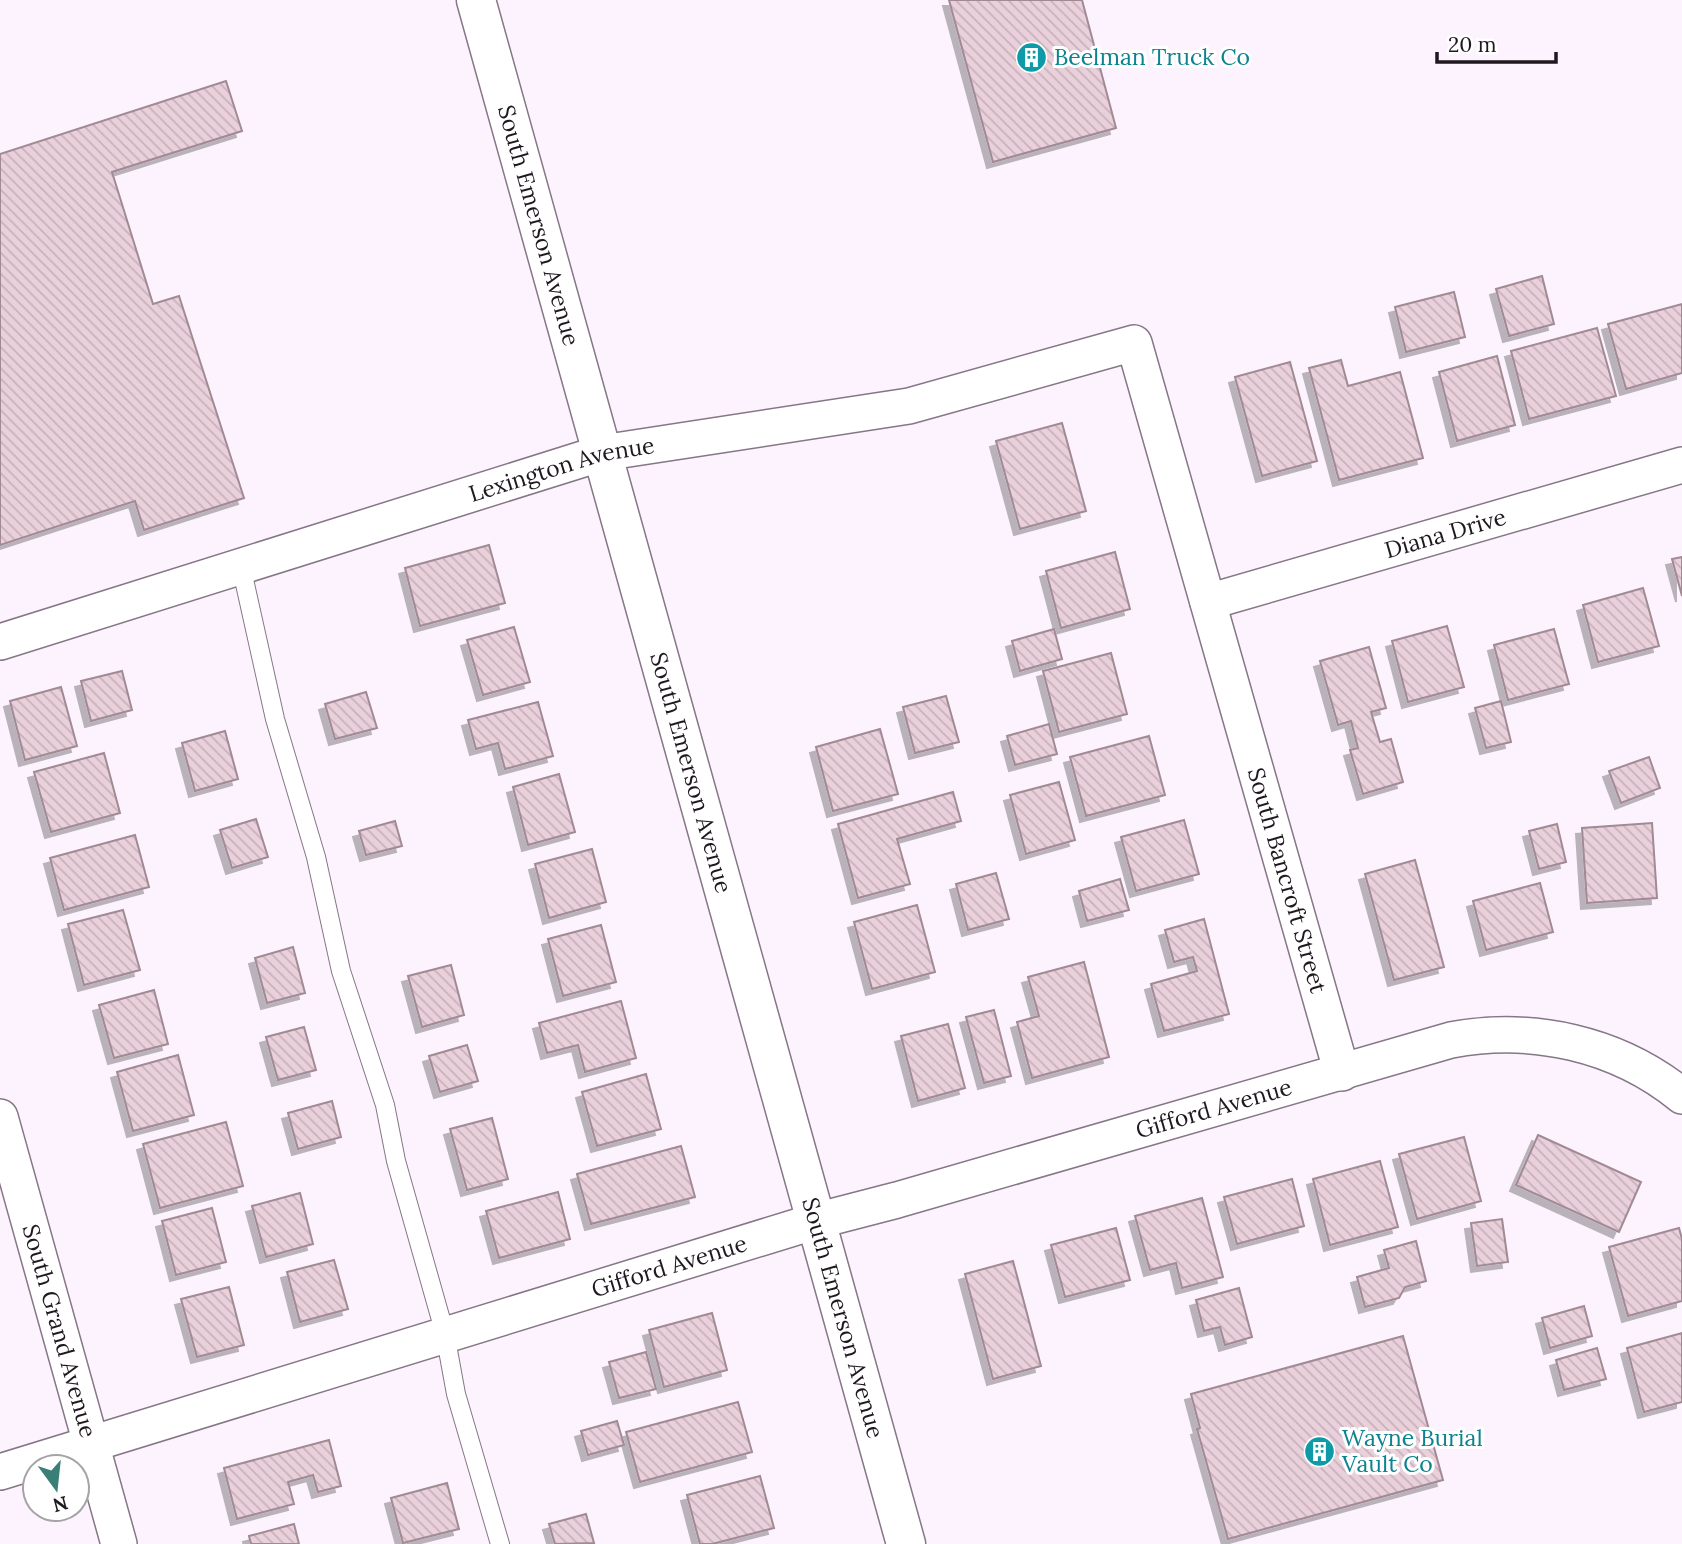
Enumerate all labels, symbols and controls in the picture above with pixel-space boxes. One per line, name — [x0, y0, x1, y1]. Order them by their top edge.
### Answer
scale bar — [1437, 21, 1556, 65]
text: 20 m — [1448, 31, 1497, 58]
building icon: Beelman Truck Co — [1014, 40, 1048, 74]
place label: Beelman Truck Co — [1054, 42, 1250, 71]
street label: South Emerson Avenue — [492, 102, 587, 349]
street label: Lexington Avenue — [465, 430, 656, 508]
street label: Diana Drive — [1381, 502, 1509, 564]
street label: South Emerson Avenue — [644, 649, 739, 896]
street label: South Bancroft Street — [1242, 764, 1333, 996]
street label: Gifford Avenue — [1132, 1072, 1295, 1144]
street label: South Emerson Avenue — [796, 1194, 891, 1441]
street label: South Grand Avenue — [17, 1221, 104, 1441]
street label: Gifford Avenue — [588, 1228, 750, 1303]
place label: Wayne Burial Vault Co — [1341, 1423, 1483, 1478]
building icon: Wayne Burial Vault Co — [1302, 1434, 1336, 1468]
north arrow — [21, 1453, 91, 1523]
text: N — [50, 1491, 71, 1518]

